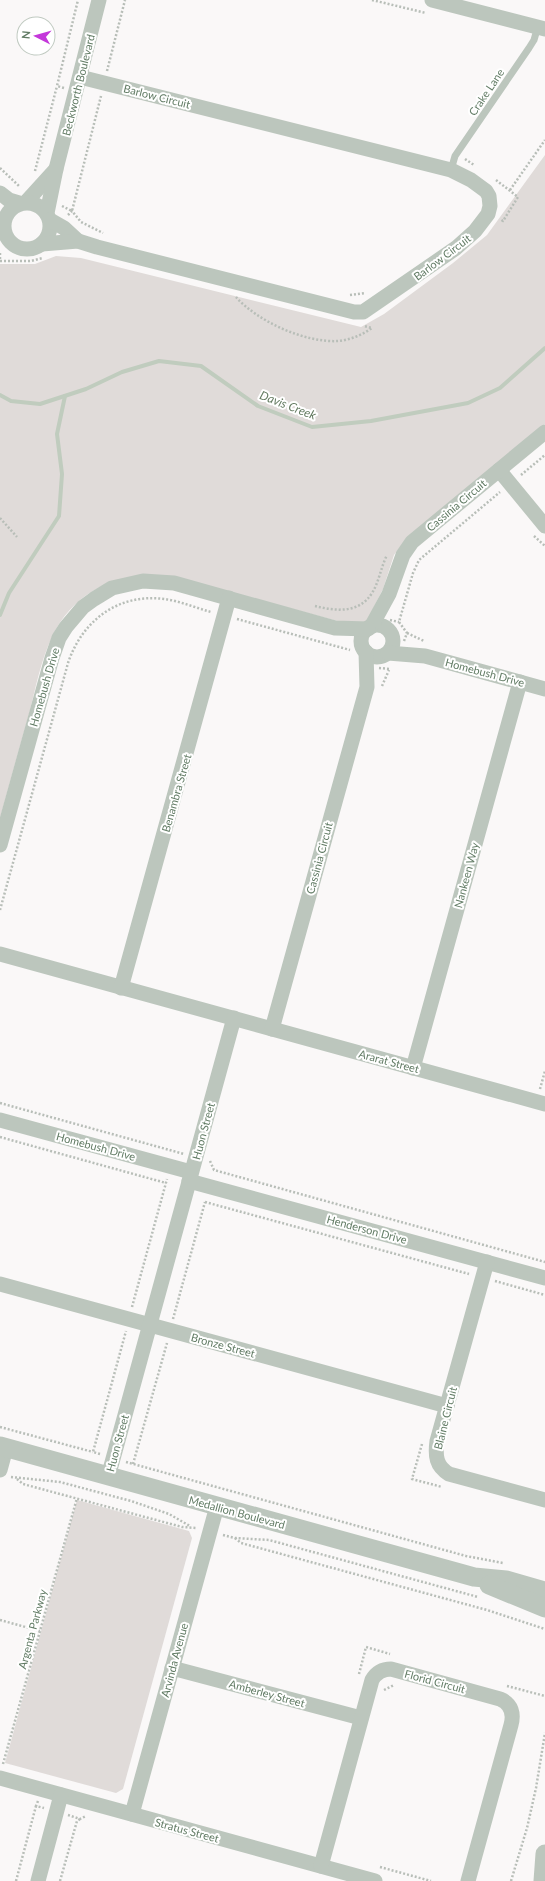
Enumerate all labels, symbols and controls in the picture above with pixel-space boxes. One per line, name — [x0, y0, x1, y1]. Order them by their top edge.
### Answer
north arrow — [16, 16, 56, 56]
text: N — [19, 30, 32, 40]
street label: Beckworth Boulevard — [59, 33, 97, 137]
street label: Crake Lane — [466, 66, 506, 118]
street label: Barlow Circuit — [122, 81, 192, 111]
street label: Barlow Circuit — [411, 231, 473, 283]
water label: Davis Creek — [258, 387, 319, 423]
street label: Cassinia Circuit — [424, 476, 488, 534]
street label: Homebush Drive — [27, 646, 62, 728]
street label: Homebush Drive — [444, 655, 526, 689]
street label: Benambra Street — [159, 752, 193, 834]
street label: Cassinia Circuit — [303, 821, 335, 895]
street label: Nankeen Way — [451, 840, 481, 909]
street label: Ararat Street — [357, 1047, 421, 1075]
street label: Huon Street — [189, 1101, 217, 1161]
street label: Homebush Drive — [55, 1129, 137, 1163]
street label: Henderson Drive — [326, 1212, 409, 1246]
street label: Bronze Street — [190, 1330, 256, 1360]
street label: Blaine Circuit — [431, 1385, 459, 1451]
street label: Huon Street — [103, 1413, 131, 1473]
street label: Medallion Boulevard — [187, 1493, 287, 1531]
street label: Argenta Parkway — [15, 1587, 49, 1670]
street label: Arvinda Avenue — [158, 1621, 190, 1699]
street label: Florid Circuit — [403, 1667, 467, 1695]
street label: Amberley Street — [228, 1677, 306, 1709]
street label: Stratus Street — [154, 1815, 220, 1845]

